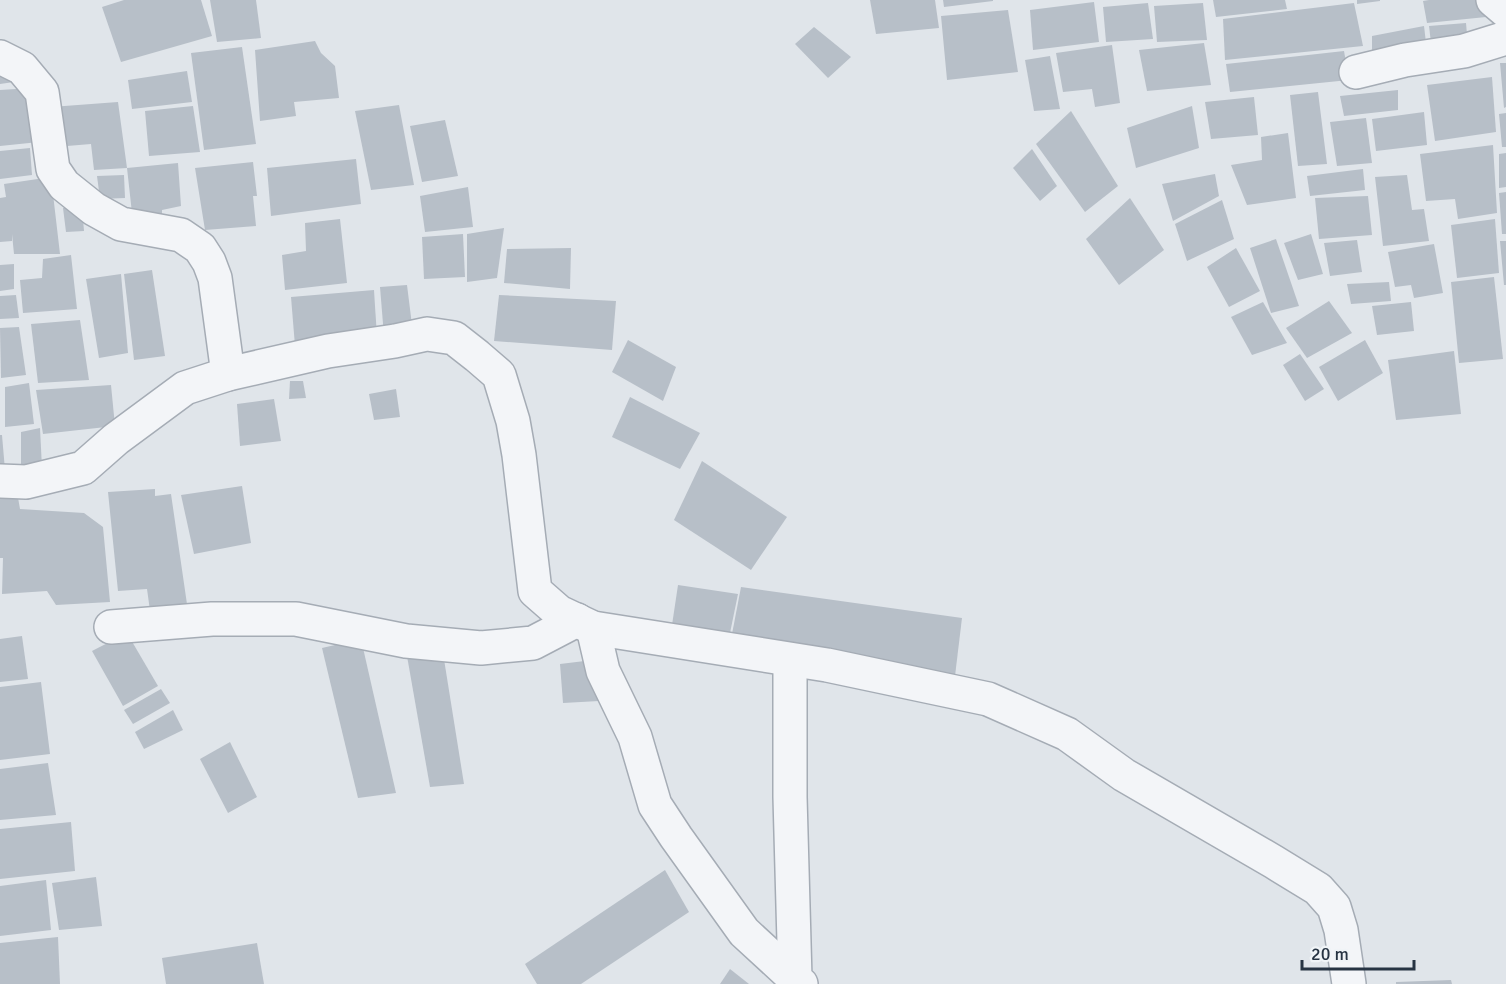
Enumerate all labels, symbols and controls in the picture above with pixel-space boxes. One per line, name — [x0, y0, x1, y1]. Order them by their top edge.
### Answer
scale bar — [1302, 933, 1414, 971]
text: 20 m — [1311, 943, 1349, 965]

